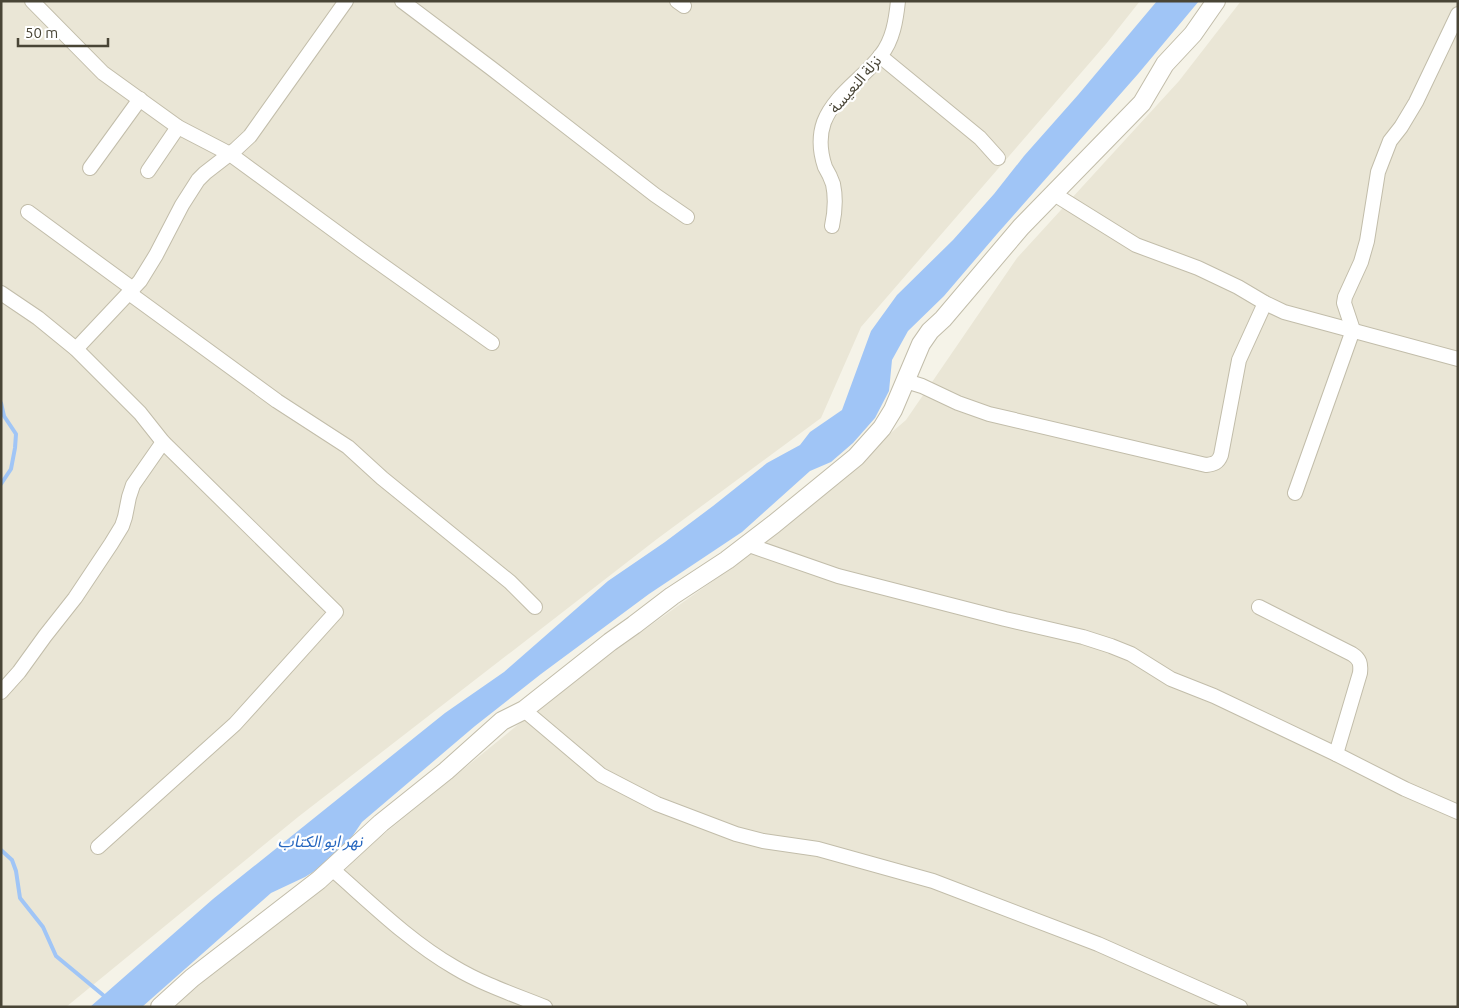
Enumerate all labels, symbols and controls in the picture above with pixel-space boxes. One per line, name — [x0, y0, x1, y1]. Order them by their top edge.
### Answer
scale bar — [18, 15, 108, 47]
text: 50 m — [25, 24, 58, 41]
street label: نزلة النعيسة — [826, 52, 885, 117]
water label: نهر ابو الكتاب — [278, 832, 364, 851]

